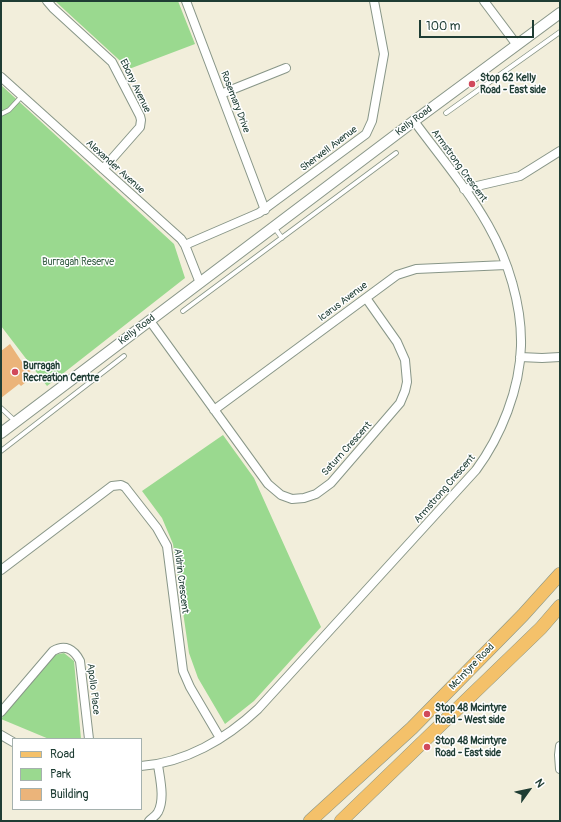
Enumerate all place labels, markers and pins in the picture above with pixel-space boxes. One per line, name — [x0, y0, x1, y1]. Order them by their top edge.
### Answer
place label: Stop 62 Kelly Road - East side — [480, 72, 546, 96]
marker: Stop 62 Kelly Road - East side — [467, 79, 477, 89]
place label: Burragah Recreation Centre — [23, 360, 99, 384]
marker: Burragah Recreation Centre — [10, 367, 20, 377]
place label: Stop 48 Mcintyre Road - West side — [435, 702, 506, 726]
marker: Stop 48 Mcintyre Road - West side — [422, 709, 432, 719]
place label: Stop 48 Mcintyre Road - East side — [435, 735, 506, 758]
marker: Stop 48 Mcintyre Road - East side — [422, 742, 432, 752]

